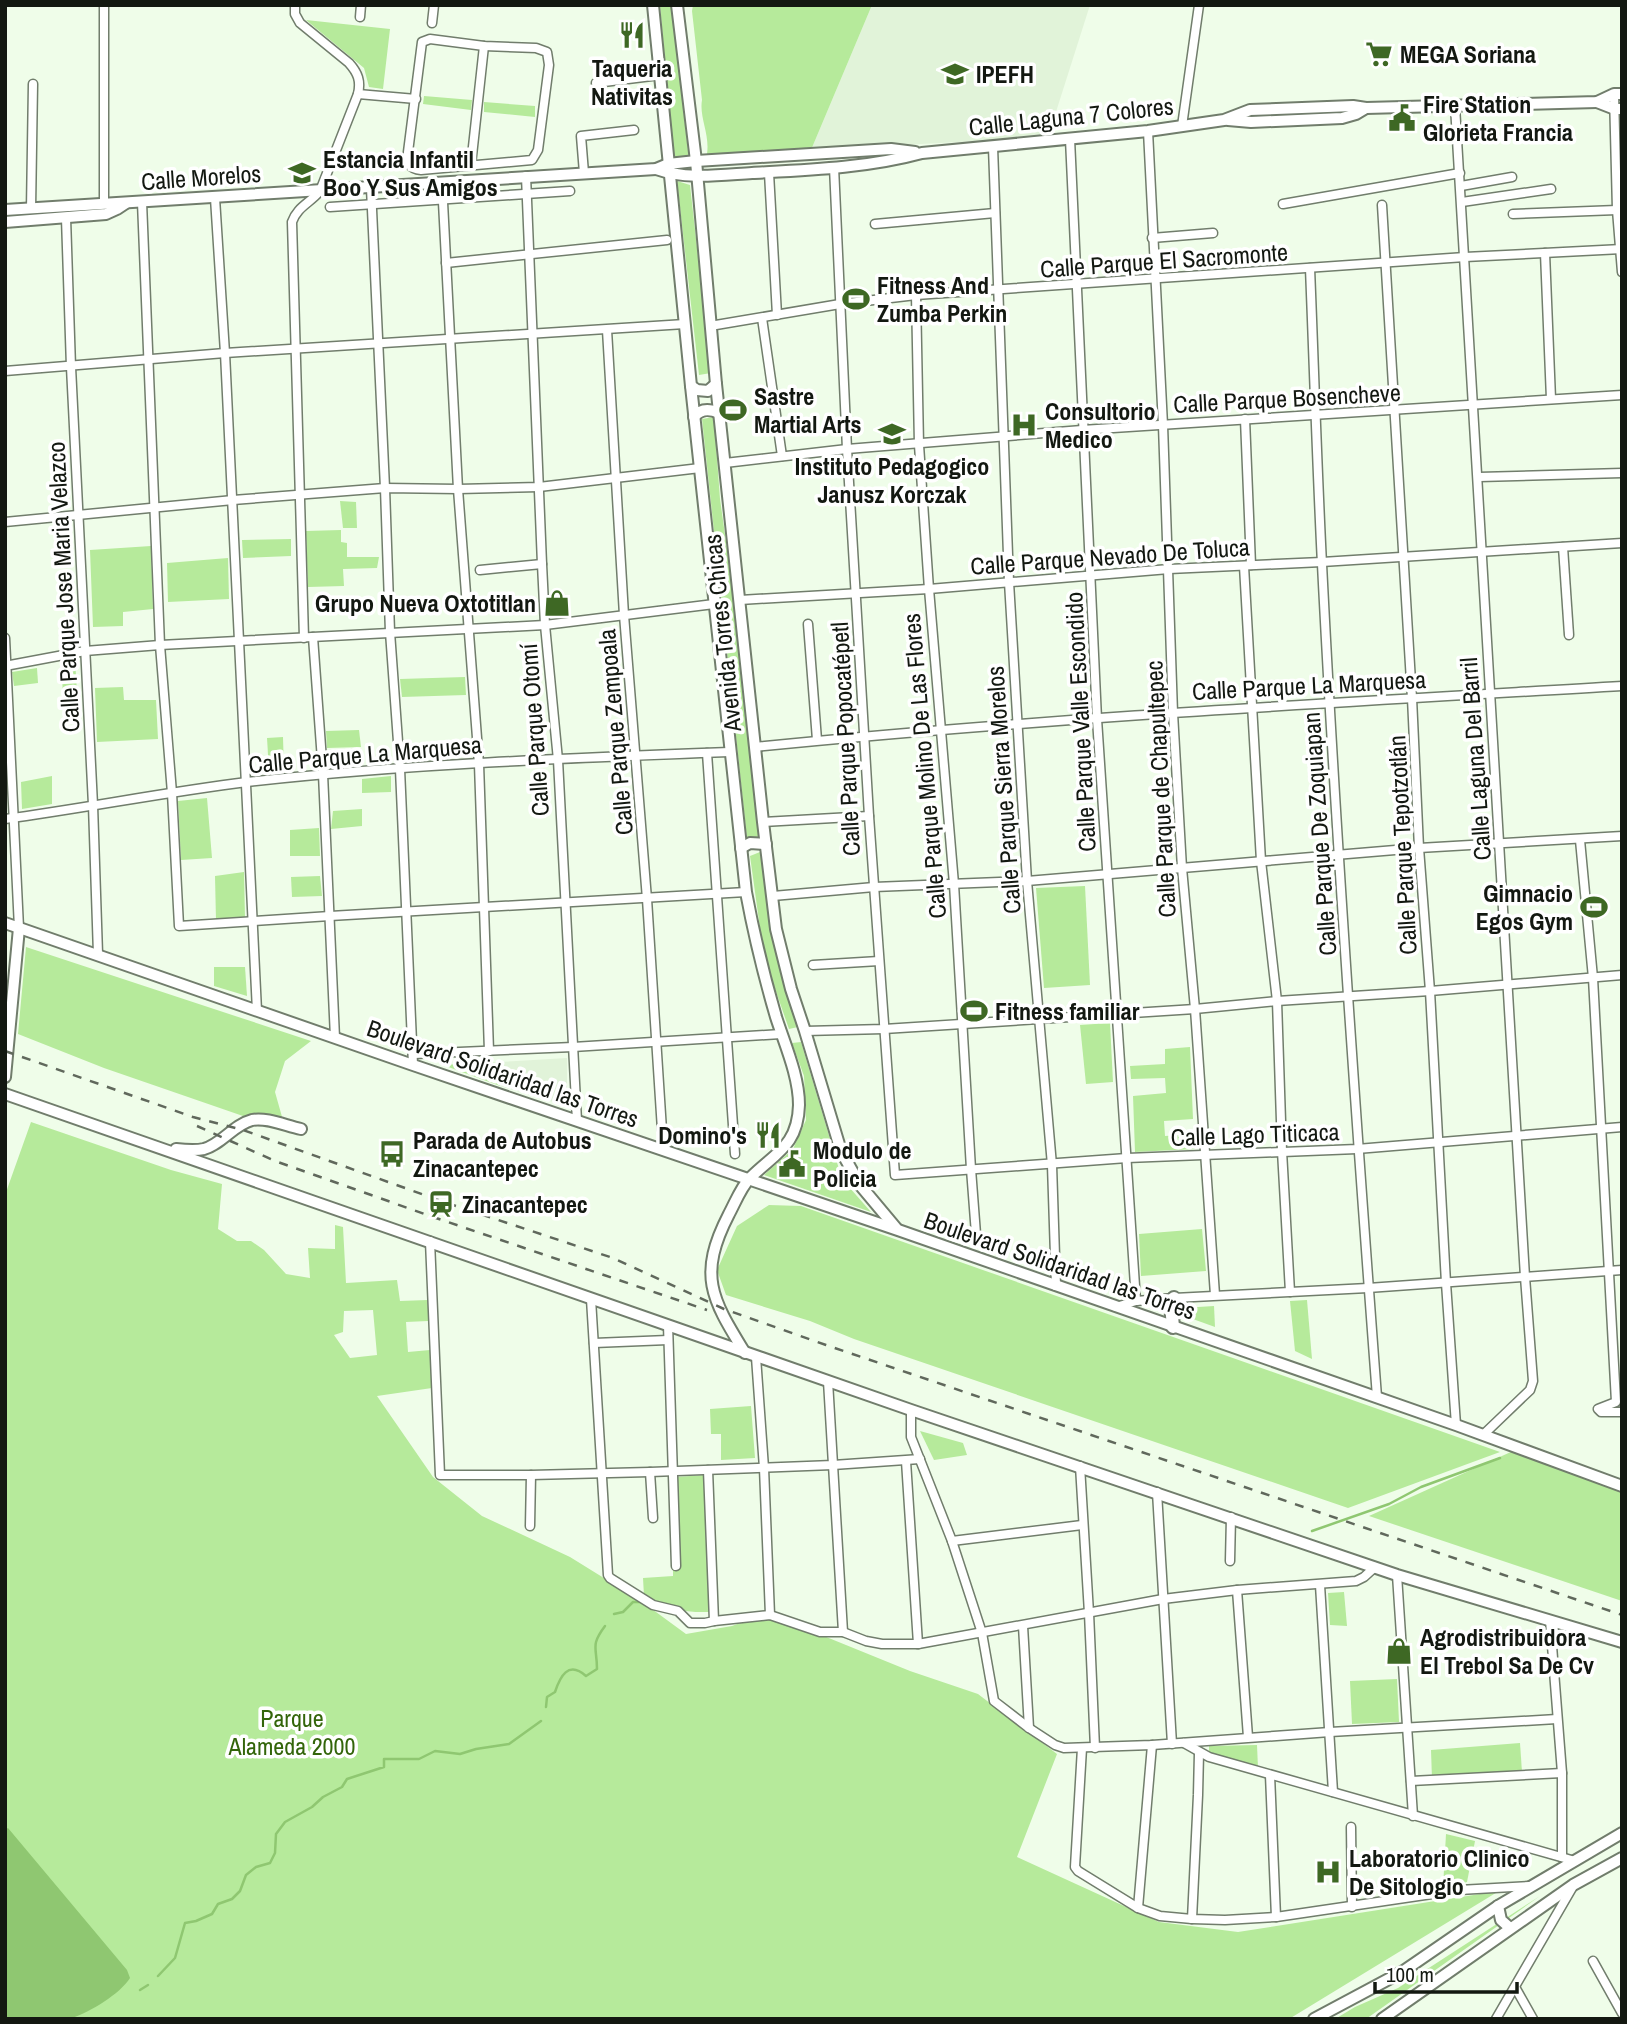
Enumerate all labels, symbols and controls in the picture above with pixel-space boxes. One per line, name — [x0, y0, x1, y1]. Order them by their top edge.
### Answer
restaurant icon: Taqueria Nativitas — [617, 20, 647, 50]
place label: MEGA Soriana — [1400, 38, 1536, 70]
supermarket icon: MEGA Soriana — [1364, 39, 1394, 69]
place label: Taqueria Nativitas — [591, 52, 673, 112]
place label: IPEFH — [976, 58, 1034, 90]
school or university icon: IPEFH — [940, 59, 970, 89]
place label: Fire Station Glorieta Francia — [1423, 88, 1573, 148]
street label: Calle Laguna 7 Colores — [967, 89, 1175, 143]
public building icon: Fire Station Glorieta Francia — [1387, 103, 1417, 133]
place label: Estancia Infantil Boo Y Sus Amigos — [323, 143, 498, 203]
street label: Calle Morelos — [140, 157, 262, 197]
school or university icon: Estancia Infantil Boo Y Sus Amigos — [287, 158, 317, 188]
street label: Calle Parque El Sacromonte — [1039, 235, 1289, 285]
place label: Fitness And Zumba Perkin — [877, 269, 1007, 329]
sports icon: Fitness And Zumba Perkin — [841, 284, 871, 314]
street label: Calle Parque Bosencheve — [1173, 376, 1401, 420]
place label: Sastre Martial Arts — [754, 380, 862, 440]
sports icon: Sastre Martial Arts — [718, 395, 748, 425]
place label: Consultorio Medico — [1045, 395, 1155, 455]
hospital icon: Consultorio Medico — [1009, 410, 1039, 440]
school or university icon: Instituto Pedagogico Janusz Korczak — [877, 419, 907, 449]
street label: Calle Parque Jose Maria Velazco — [39, 441, 87, 733]
place label: Instituto Pedagogico Janusz Korczak — [795, 450, 989, 510]
street label: Calle Parque Nevado De Toluca — [969, 530, 1251, 582]
street label: Avenida Torres Chicas — [696, 533, 748, 734]
place label: Grupo Nueva Oxtotitlan — [315, 587, 536, 619]
shop icon: Grupo Nueva Oxtotitlan — [542, 588, 572, 618]
street label: Calle Parque Valle Escondido — [1057, 591, 1103, 853]
street label: Calle Parque Molino De Las Flores — [895, 612, 953, 920]
street label: Calle Parque Popocatépetl — [823, 621, 867, 857]
street label: Calle Parque Zempoala — [590, 628, 640, 836]
street label: Calle Parque Otomí — [512, 642, 556, 817]
street label: Calle Laguna Del Barril — [1452, 656, 1498, 862]
street label: Calle Parque de Chapultepec — [1137, 660, 1183, 918]
street label: Calle Parque La Marquesa — [1191, 663, 1427, 707]
street label: Calle Parque Sierra Morelos — [978, 665, 1028, 915]
street label: Calle Parque De Zoquiapan — [1295, 711, 1343, 957]
street label: Calle Parque La Marquesa — [247, 728, 483, 780]
street label: Calle Parque Tepotzotlán — [1380, 735, 1424, 955]
place label: Gimnacio Egos Gym — [1476, 877, 1573, 937]
sports icon: Gimnacio Egos Gym — [1579, 892, 1609, 922]
place label: Fitness familiar — [995, 995, 1140, 1027]
sports icon: Fitness familiar — [959, 996, 989, 1026]
street label: Boulevard Solidaridad las Torres — [363, 1011, 643, 1135]
street label: Calle Lago Titicaca — [1170, 1115, 1340, 1153]
place label: Domino's — [658, 1119, 747, 1151]
restaurant icon: Domino's — [753, 1120, 783, 1150]
place label: Parada de Autobus Zinacantepec — [413, 1124, 592, 1184]
place label: Modulo de Policia — [813, 1134, 911, 1194]
bus stop icon: Parada de Autobus Zinacantepec — [377, 1139, 407, 1169]
public building icon: Modulo de Policia — [777, 1149, 807, 1179]
place label: Zinacantepec — [462, 1188, 588, 1220]
station icon: Zinacantepec — [426, 1189, 456, 1219]
street label: Boulevard Solidaridad las Torres — [920, 1203, 1200, 1327]
place label: Agrodistribuidora El Trebol Sa De Cv — [1420, 1621, 1594, 1681]
shop icon: Agrodistribuidora El Trebol Sa De Cv — [1384, 1636, 1414, 1666]
park label: Parque Alameda 2000 — [228, 1702, 355, 1762]
place label: Laboratorio Clinico De Sitologio — [1349, 1842, 1529, 1902]
hospital icon: Laboratorio Clinico De Sitologio — [1313, 1857, 1343, 1887]
scale bar — [1375, 1951, 1517, 1995]
text: 100 m — [1386, 1960, 1434, 1989]

